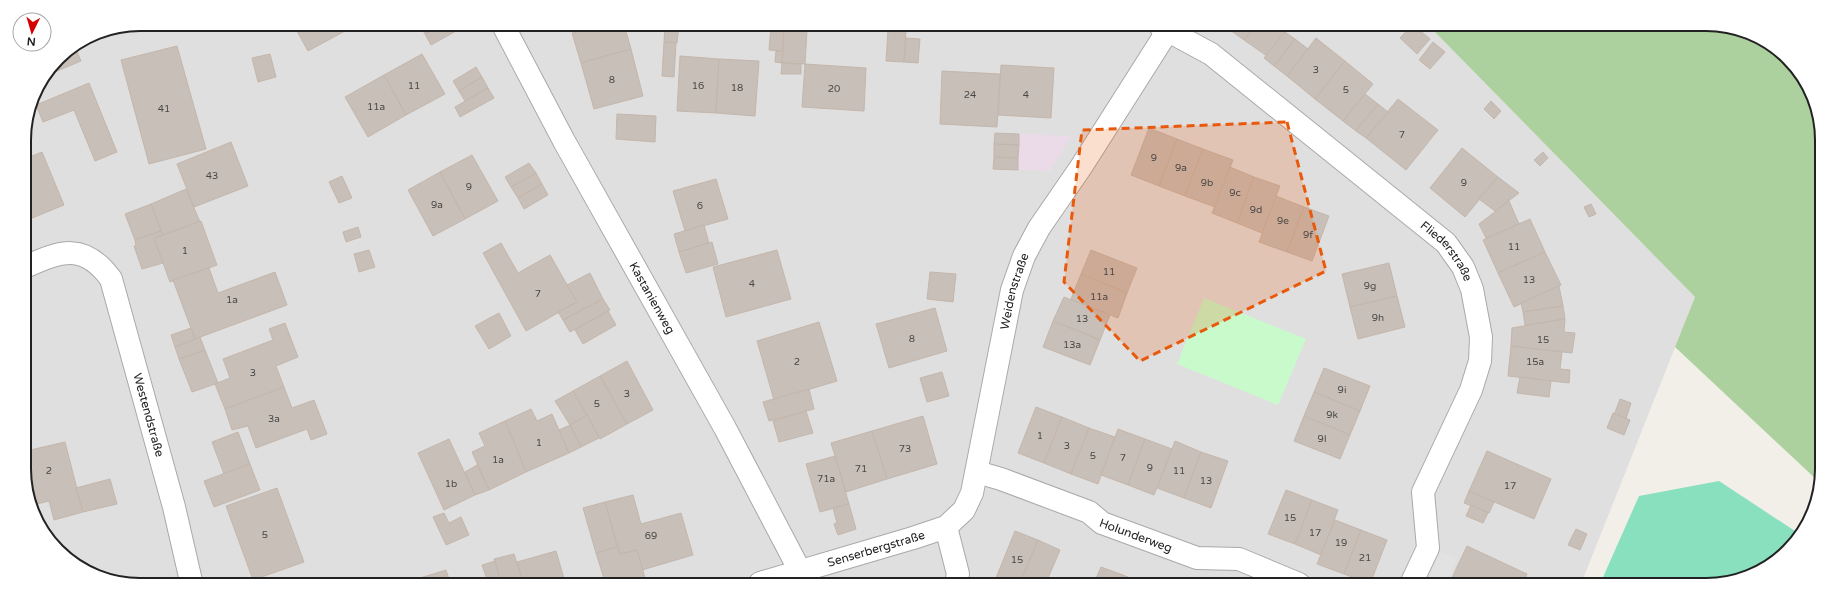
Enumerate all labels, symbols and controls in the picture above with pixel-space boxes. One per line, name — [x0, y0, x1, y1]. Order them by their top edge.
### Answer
north arrow — [12, 12, 52, 52]
text: N — [26, 35, 36, 48]
house number: 3 — [1313, 64, 1319, 76]
house number: 8 — [609, 74, 615, 86]
house number: 11 — [408, 80, 420, 92]
house number: 16 — [692, 80, 704, 92]
house number: 18 — [731, 82, 743, 94]
house number: 20 — [828, 83, 840, 95]
house number: 5 — [1343, 84, 1349, 96]
house number: 24 — [964, 89, 976, 101]
house number: 4 — [1023, 89, 1029, 101]
house number: 11a — [367, 101, 385, 113]
house number: 41 — [158, 103, 170, 115]
house number: 7 — [1399, 129, 1405, 141]
house number: 9 — [1151, 152, 1157, 164]
house number: 9a — [1175, 162, 1187, 174]
house number: 43 — [206, 170, 218, 182]
house number: 9b — [1201, 177, 1213, 189]
house number: 9 — [1461, 177, 1467, 189]
house number: 9 — [466, 181, 472, 193]
house number: 9c — [1229, 187, 1241, 199]
house number: 9a — [431, 199, 443, 211]
house number: 6 — [697, 200, 703, 212]
house number: 9d — [1250, 204, 1262, 216]
house number: 9e — [1277, 215, 1289, 227]
street label: Fliederstraße — [1418, 218, 1475, 283]
house number: 9f — [1303, 229, 1313, 241]
house number: 11 — [1508, 241, 1520, 253]
house number: 1 — [182, 245, 188, 257]
street label: Weidenstraße — [997, 251, 1032, 331]
street label: Kastanienweg — [626, 260, 678, 336]
house number: 11 — [1103, 266, 1115, 278]
house number: 13 — [1523, 274, 1535, 286]
house number: 4 — [749, 278, 755, 290]
house number: 9g — [1364, 280, 1376, 292]
house number: 7 — [535, 288, 541, 300]
house number: 11a — [1090, 291, 1108, 303]
house number: 1a — [226, 294, 238, 306]
house number: 9h — [1372, 312, 1384, 324]
house number: 13 — [1076, 313, 1088, 325]
house number: 8 — [909, 333, 915, 345]
house number: 15 — [1537, 334, 1549, 346]
house number: 13a — [1063, 339, 1081, 351]
house number: 2 — [794, 356, 800, 368]
house number: 15a — [1526, 356, 1544, 368]
house number: 3 — [250, 367, 256, 379]
street label: Westendstraße — [130, 372, 167, 459]
house number: 9i — [1338, 384, 1346, 396]
house number: 3 — [624, 388, 630, 400]
house number: 5 — [594, 398, 600, 410]
house number: 9k — [1326, 409, 1338, 421]
house number: 3a — [268, 413, 280, 425]
house number: 1 — [1037, 430, 1043, 442]
house number: 9l — [1318, 433, 1326, 445]
house number: 1 — [536, 437, 542, 449]
house number: 3 — [1064, 440, 1070, 452]
house number: 73 — [899, 443, 911, 455]
house number: 5 — [1090, 450, 1096, 462]
house number: 7 — [1120, 452, 1126, 464]
house number: 1a — [492, 454, 504, 466]
house number: 9 — [1147, 462, 1153, 474]
house number: 71 — [855, 463, 867, 475]
house number: 2 — [46, 465, 52, 477]
house number: 11 — [1173, 465, 1185, 477]
house number: 71a — [817, 473, 835, 485]
house number: 13 — [1200, 475, 1212, 487]
house number: 1b — [445, 478, 457, 490]
house number: 17 — [1504, 480, 1516, 492]
house number: 15 — [1284, 512, 1296, 524]
street label: Holunderweg — [1097, 516, 1174, 555]
house number: 17 — [1309, 527, 1321, 539]
street label: Senserbergstraße — [826, 528, 927, 570]
house number: 5 — [262, 529, 268, 541]
house number: 69 — [645, 530, 657, 542]
house number: 19 — [1335, 537, 1347, 549]
house number: 21 — [1359, 552, 1371, 564]
house number: 15 — [1011, 554, 1023, 566]

